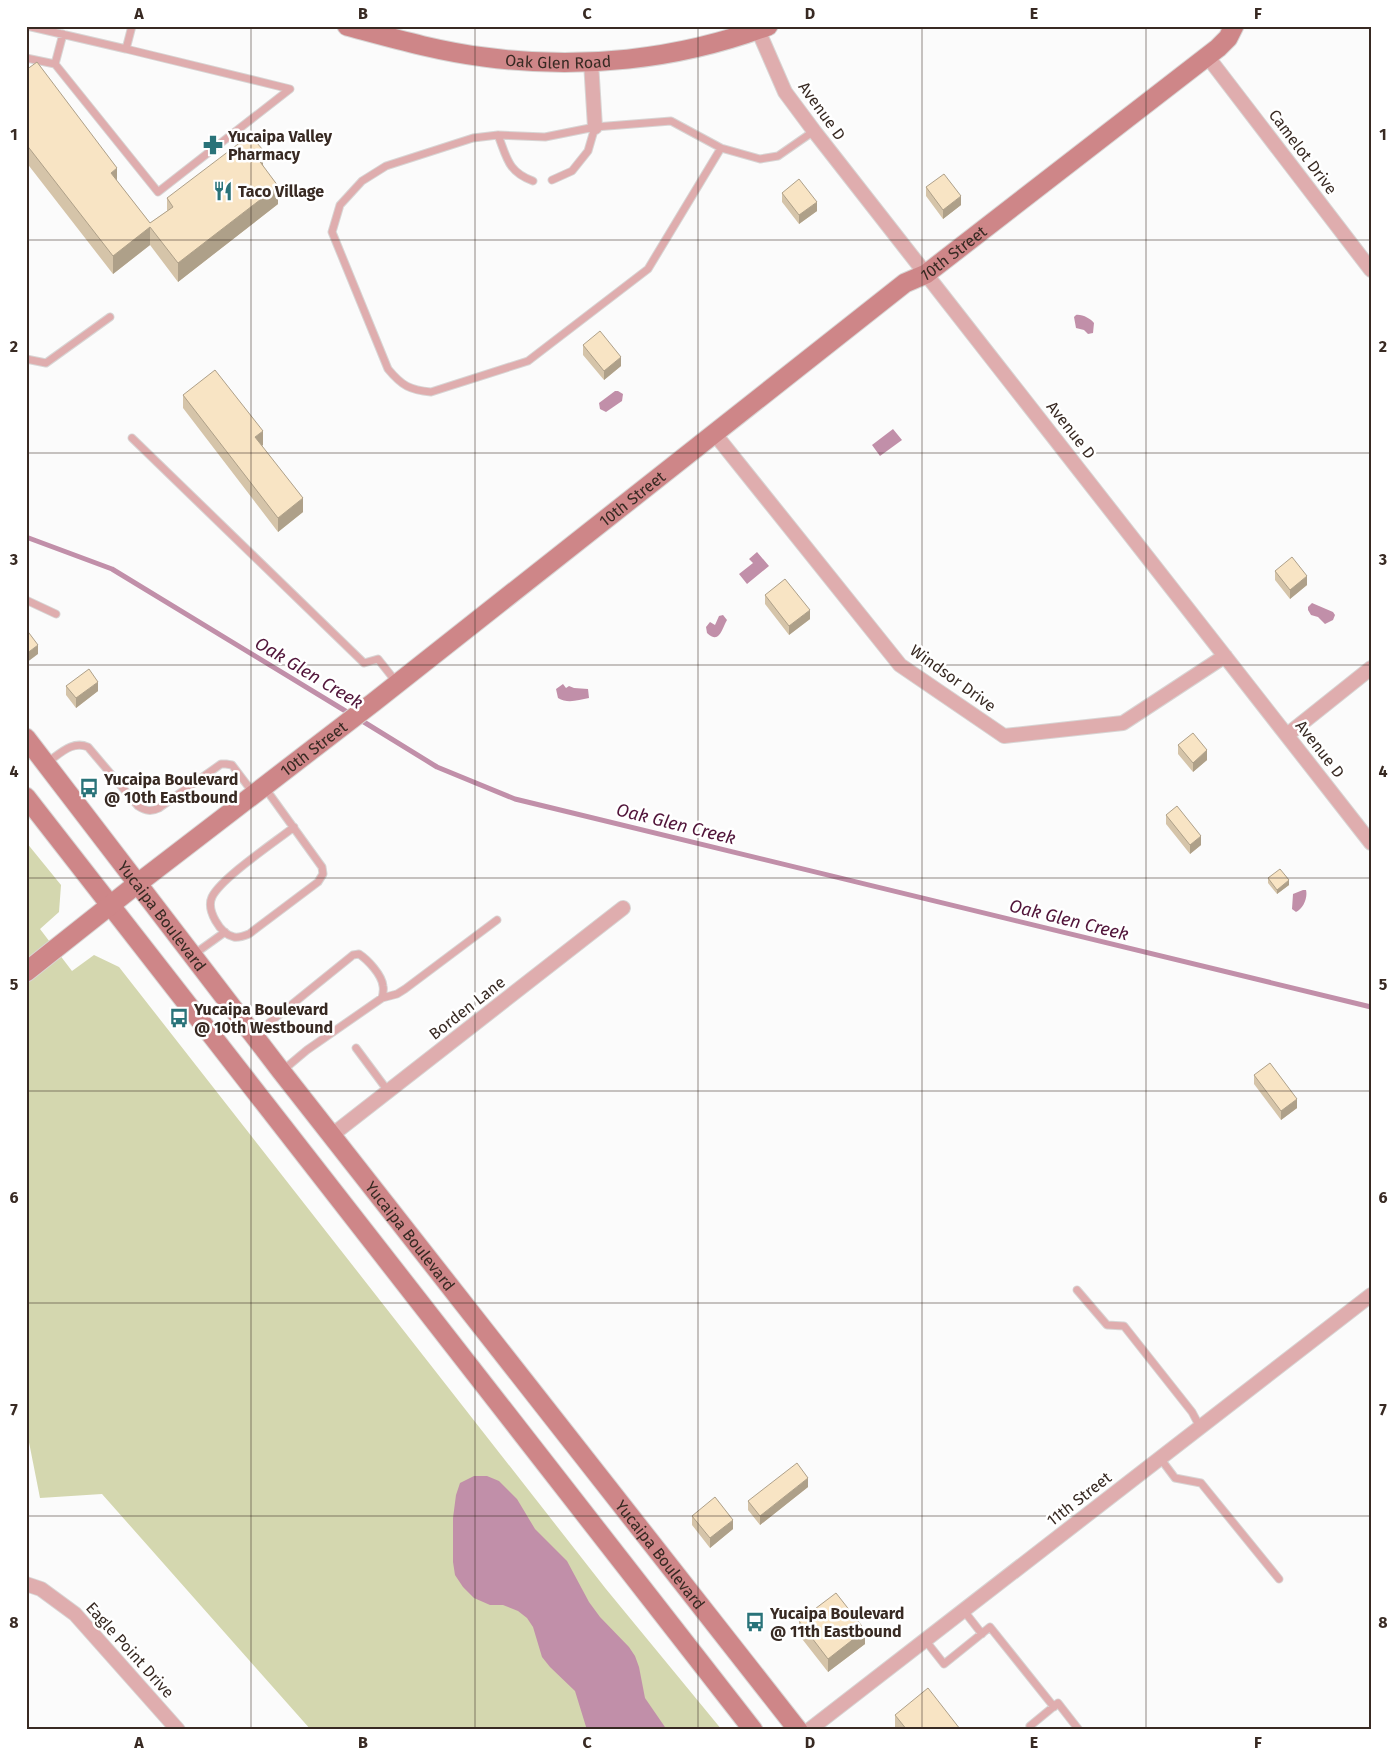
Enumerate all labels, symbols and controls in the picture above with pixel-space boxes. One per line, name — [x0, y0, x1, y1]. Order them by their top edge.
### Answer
text: A — [133, 4, 144, 23]
text: B — [358, 4, 368, 23]
text: C — [582, 4, 592, 23]
text: D — [805, 4, 815, 23]
text: E — [1030, 4, 1038, 23]
text: F — [1254, 4, 1262, 23]
street label: Oak Glen Road — [504, 50, 612, 72]
street label: Avenue D — [794, 78, 850, 144]
street label: Camelot Drive — [1265, 106, 1341, 198]
text: 1 — [10, 125, 18, 144]
text: 1 — [1379, 125, 1387, 144]
place label: Yucaipa Valley Pharmacy — [227, 127, 333, 164]
pharmacy icon: Yucaipa Valley Pharmacy — [202, 134, 224, 156]
restaurant icon: Taco Village — [212, 180, 234, 202]
place label: Taco Village — [238, 182, 324, 201]
street label: 10th Street — [918, 221, 990, 285]
text: 2 — [10, 337, 18, 356]
text: 2 — [1379, 337, 1387, 356]
street label: Avenue D — [1043, 397, 1099, 463]
street label: 10th Street — [595, 467, 669, 530]
text: 3 — [9, 550, 18, 569]
text: 3 — [1378, 550, 1387, 569]
water label: Oak Glen Creek — [251, 632, 367, 714]
street label: Windsor Drive — [906, 641, 1000, 715]
street label: Avenue D — [1292, 716, 1348, 782]
street label: 10th Street — [276, 717, 351, 780]
text: 4 — [9, 762, 19, 781]
text: 4 — [1378, 762, 1388, 781]
place label: Yucaipa Boulevard @ 10th Eastbound — [103, 770, 238, 807]
bus stop icon: Yucaipa Boulevard @ 10th Eastbound — [78, 777, 100, 799]
water label: Oak Glen Creek — [614, 799, 738, 849]
street label: Yucaipa Boulevard — [114, 857, 210, 975]
water label: Oak Glen Creek — [1007, 895, 1131, 945]
street label: Borden Lane — [425, 972, 509, 1044]
text: 5 — [10, 975, 19, 994]
text: 5 — [1379, 975, 1388, 994]
place label: Yucaipa Boulevard @ 10th Westbound — [193, 1000, 333, 1037]
bus stop icon: Yucaipa Boulevard @ 10th Westbound — [168, 1007, 190, 1029]
street label: Yucaipa Boulevard — [362, 1177, 459, 1294]
text: 6 — [9, 1188, 19, 1207]
text: 6 — [1378, 1188, 1388, 1207]
text: 7 — [10, 1400, 18, 1419]
text: 7 — [1379, 1400, 1387, 1419]
street label: 11th Street — [1043, 1468, 1115, 1530]
street label: Yucaipa Boulevard — [612, 1496, 709, 1613]
street label: Eagle Point Drive — [82, 1598, 178, 1702]
place label: Yucaipa Boulevard @ 11th Eastbound — [769, 1604, 904, 1641]
bus stop icon: Yucaipa Boulevard @ 11th Eastbound — [744, 1611, 766, 1633]
text: 8 — [9, 1613, 19, 1632]
text: 8 — [1378, 1613, 1388, 1632]
text: A — [133, 1733, 144, 1752]
text: B — [358, 1733, 368, 1752]
text: C — [582, 1733, 592, 1752]
text: D — [805, 1733, 815, 1752]
text: E — [1030, 1733, 1038, 1752]
text: F — [1254, 1733, 1262, 1752]

